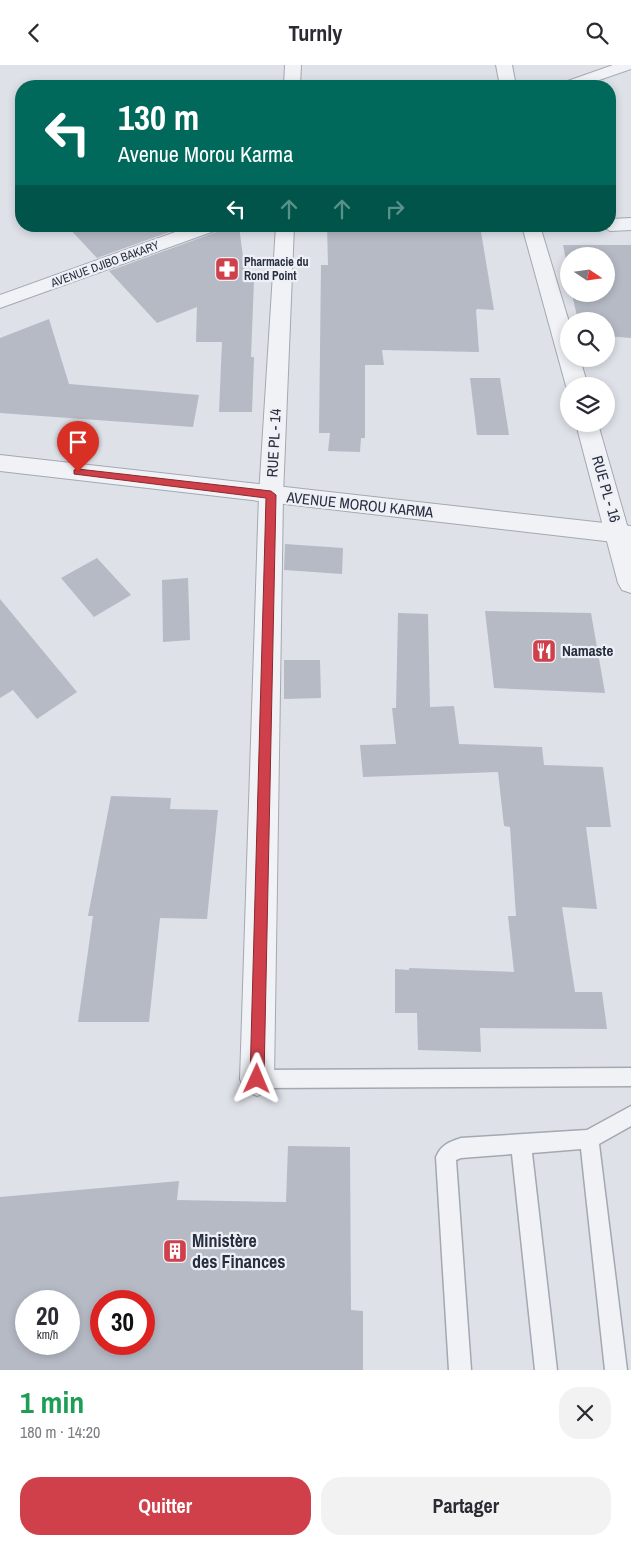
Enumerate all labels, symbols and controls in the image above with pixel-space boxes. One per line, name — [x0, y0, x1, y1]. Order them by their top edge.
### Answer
text: Turnly — [289, 18, 342, 48]
icon: back — [20, 19, 48, 47]
icon: search — [583, 19, 611, 47]
text: 130 m — [118, 94, 199, 141]
icon: left — [35, 100, 100, 165]
text: Avenue Morou Karma — [118, 139, 293, 169]
icon: left — [222, 195, 250, 223]
icon: ahead — [275, 195, 303, 223]
icon: ahead — [328, 195, 356, 223]
icon: right — [381, 195, 409, 223]
street label: AVENUE DJIBO BAKARY — [48, 237, 162, 291]
north arrow — [560, 247, 615, 303]
map controls — [560, 247, 615, 432]
place label: Pharmacie du Rond Point — [244, 254, 309, 284]
pharmacy icon: Pharmacie du Rond Point — [214, 256, 240, 282]
button: search — [560, 312, 615, 367]
button: layers — [560, 377, 615, 432]
street label: RUE PL - 14 — [261, 408, 286, 478]
pin — [57, 421, 99, 472]
icon: arrive — [64, 428, 92, 456]
street label: RUE PL - 16 — [587, 453, 626, 525]
street label: AVENUE MOROU KARMA — [285, 486, 435, 523]
restaurant icon: Namaste — [531, 638, 557, 664]
place label: Namaste — [562, 640, 613, 661]
position arrow — [230, 1052, 282, 1104]
place label: Ministère des Finances — [192, 1228, 286, 1274]
building icon: Ministère des Finances — [162, 1238, 188, 1264]
speed limit sign: 30 — [90, 1290, 155, 1355]
text: 20 — [36, 1299, 59, 1333]
text: km/h — [37, 1327, 58, 1343]
text: 1 min — [20, 1382, 84, 1422]
button: close — [559, 1387, 611, 1439]
text: 180 m · 14:20 — [20, 1421, 100, 1443]
button: Quitter — [20, 1477, 311, 1535]
button: Partager — [321, 1477, 611, 1535]

